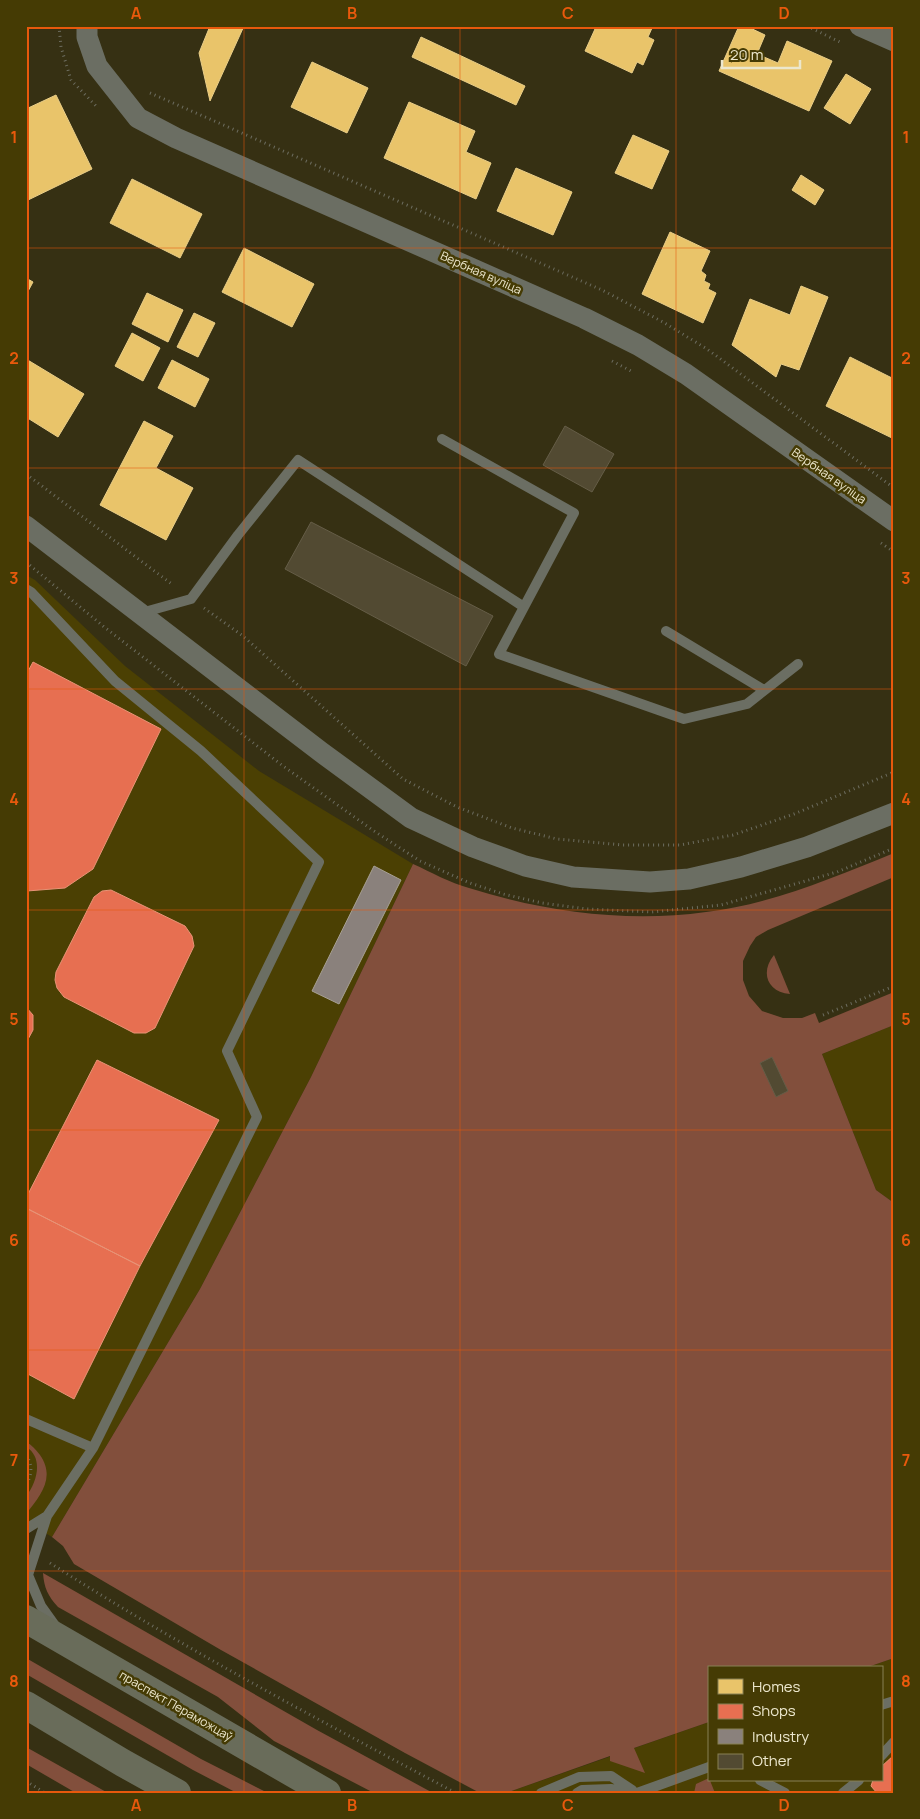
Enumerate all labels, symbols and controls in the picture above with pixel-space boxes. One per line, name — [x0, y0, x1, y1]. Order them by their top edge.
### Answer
text: A — [131, 2, 142, 24]
text: B — [347, 2, 357, 24]
text: C — [562, 2, 574, 24]
text: D — [778, 2, 790, 24]
scale bar — [722, 38, 800, 70]
text: 20 m — [730, 44, 763, 65]
text: 1 — [10, 126, 18, 148]
text: 1 — [902, 126, 910, 148]
street label: Вербная вуліца — [438, 247, 525, 298]
text: 2 — [9, 347, 19, 369]
text: 2 — [901, 347, 911, 369]
street label: Вербная вуліца — [789, 444, 870, 508]
text: 3 — [9, 567, 19, 589]
text: 3 — [901, 567, 911, 589]
text: 4 — [9, 788, 19, 810]
text: 4 — [901, 788, 911, 810]
text: 5 — [9, 1008, 19, 1030]
text: 5 — [901, 1008, 911, 1030]
text: 6 — [9, 1229, 19, 1251]
text: 6 — [901, 1229, 911, 1251]
text: 7 — [10, 1449, 18, 1471]
text: 7 — [902, 1449, 910, 1471]
street label: праспект Пераможцаў — [116, 1666, 237, 1745]
legend — [708, 1666, 882, 1782]
text: 8 — [9, 1670, 19, 1692]
text: 8 — [901, 1670, 911, 1692]
text: Homes — [752, 1676, 801, 1697]
text: Shops — [752, 1700, 796, 1721]
text: Industry — [752, 1726, 809, 1747]
text: Other — [752, 1750, 793, 1771]
text: A — [131, 1794, 142, 1816]
text: B — [347, 1794, 357, 1816]
text: C — [562, 1794, 574, 1816]
text: D — [778, 1794, 790, 1816]

